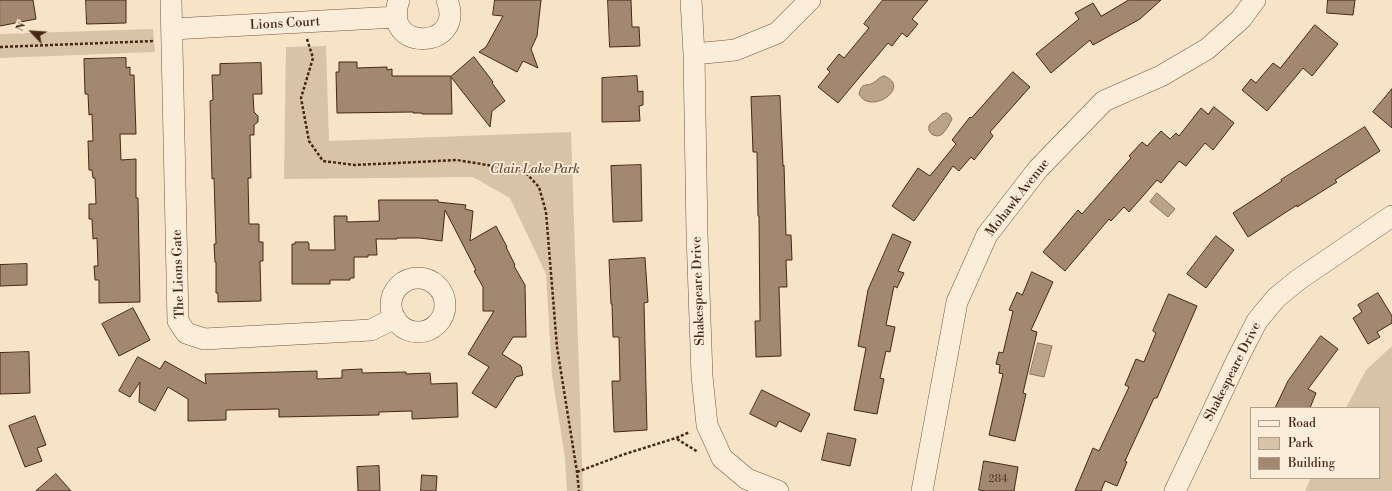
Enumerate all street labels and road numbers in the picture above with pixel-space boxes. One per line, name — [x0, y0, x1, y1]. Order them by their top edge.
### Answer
street label: Lions Court — [249, 14, 321, 34]
street label: Mohawk Avenue — [983, 156, 1053, 240]
street label: The Lions Gate — [170, 229, 188, 319]
street label: Shakespeare Drive — [689, 236, 709, 346]
street label: Shakespeare Drive — [1201, 320, 1265, 424]

